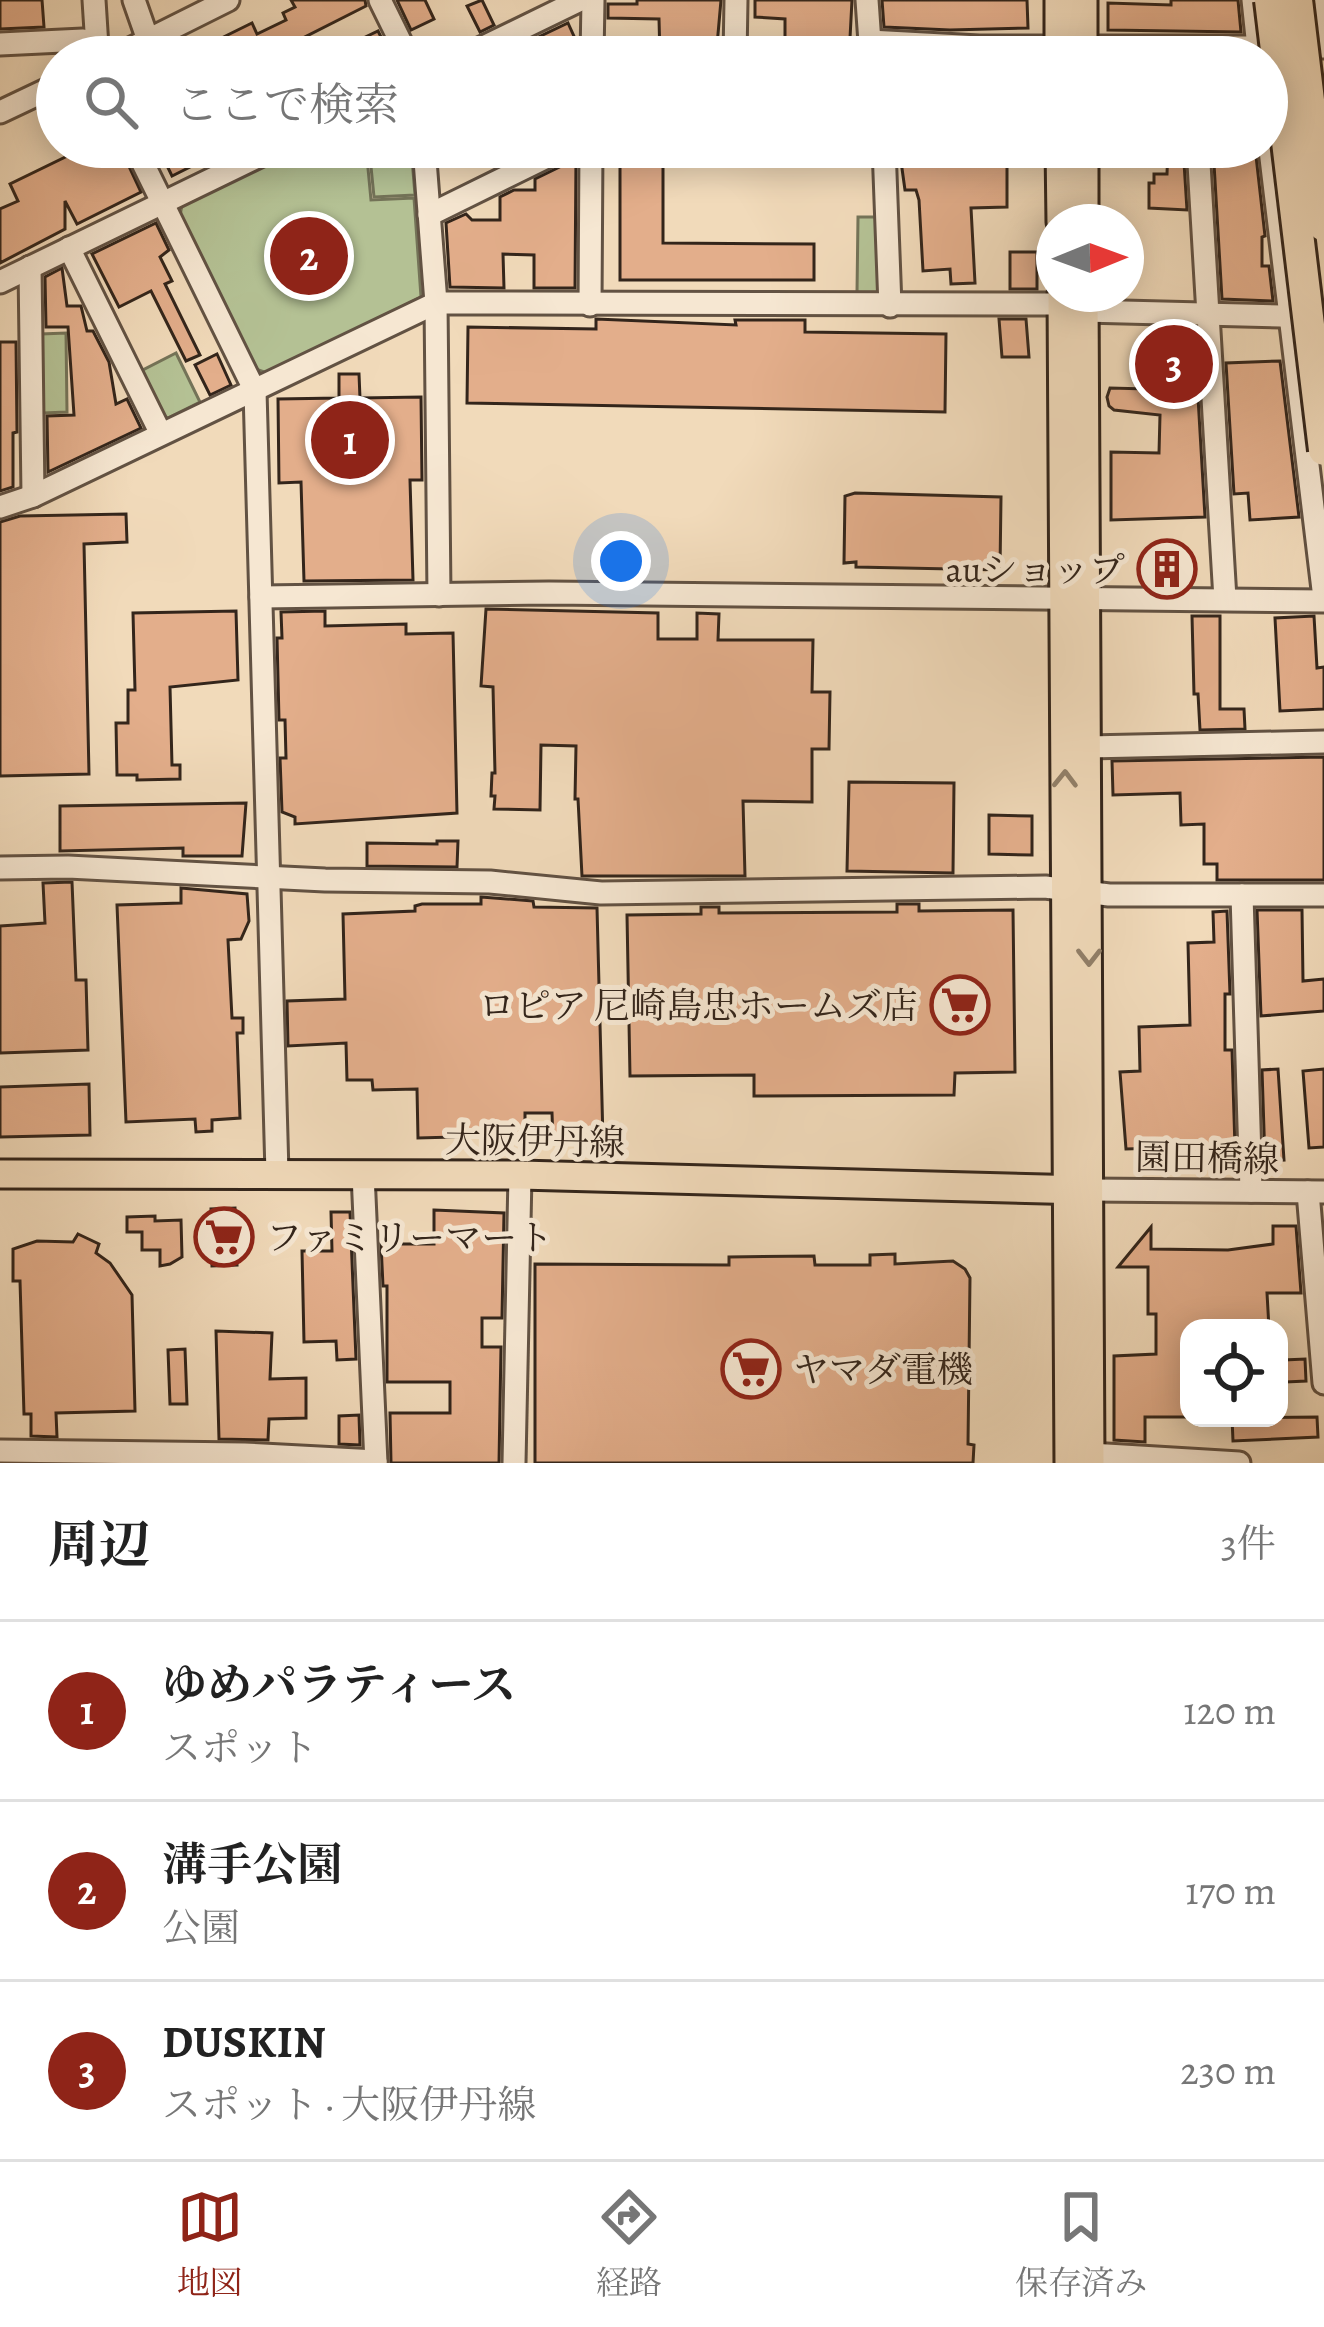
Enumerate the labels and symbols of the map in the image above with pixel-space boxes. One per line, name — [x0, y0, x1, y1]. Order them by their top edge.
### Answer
north arrow — [1036, 204, 1144, 312]
pin: 2 — [270, 211, 348, 301]
pin: 3 — [1135, 319, 1213, 409]
pin: 1 — [311, 395, 389, 485]
your location — [591, 531, 651, 591]
building icon: auショップ — [1136, 538, 1198, 600]
place label: auショップ — [945, 545, 1125, 594]
one-way arrow — [1051, 769, 1077, 788]
one-way arrow — [1076, 949, 1102, 967]
supermarket icon: ロピア 尼崎島忠ホームズ店 — [929, 974, 991, 1036]
place label: ロピア 尼崎島忠ホームズ店 — [479, 981, 918, 1030]
street label: 大阪伊丹線 — [445, 1115, 625, 1167]
street label: 園田橋線 — [1135, 1132, 1279, 1184]
supermarket icon: ファミリーマート — [193, 1206, 255, 1268]
place label: ファミリーマート — [266, 1213, 553, 1262]
supermarket icon: ヤマダ電機 — [720, 1338, 782, 1400]
place label: ヤマダ電機 — [793, 1345, 973, 1394]

